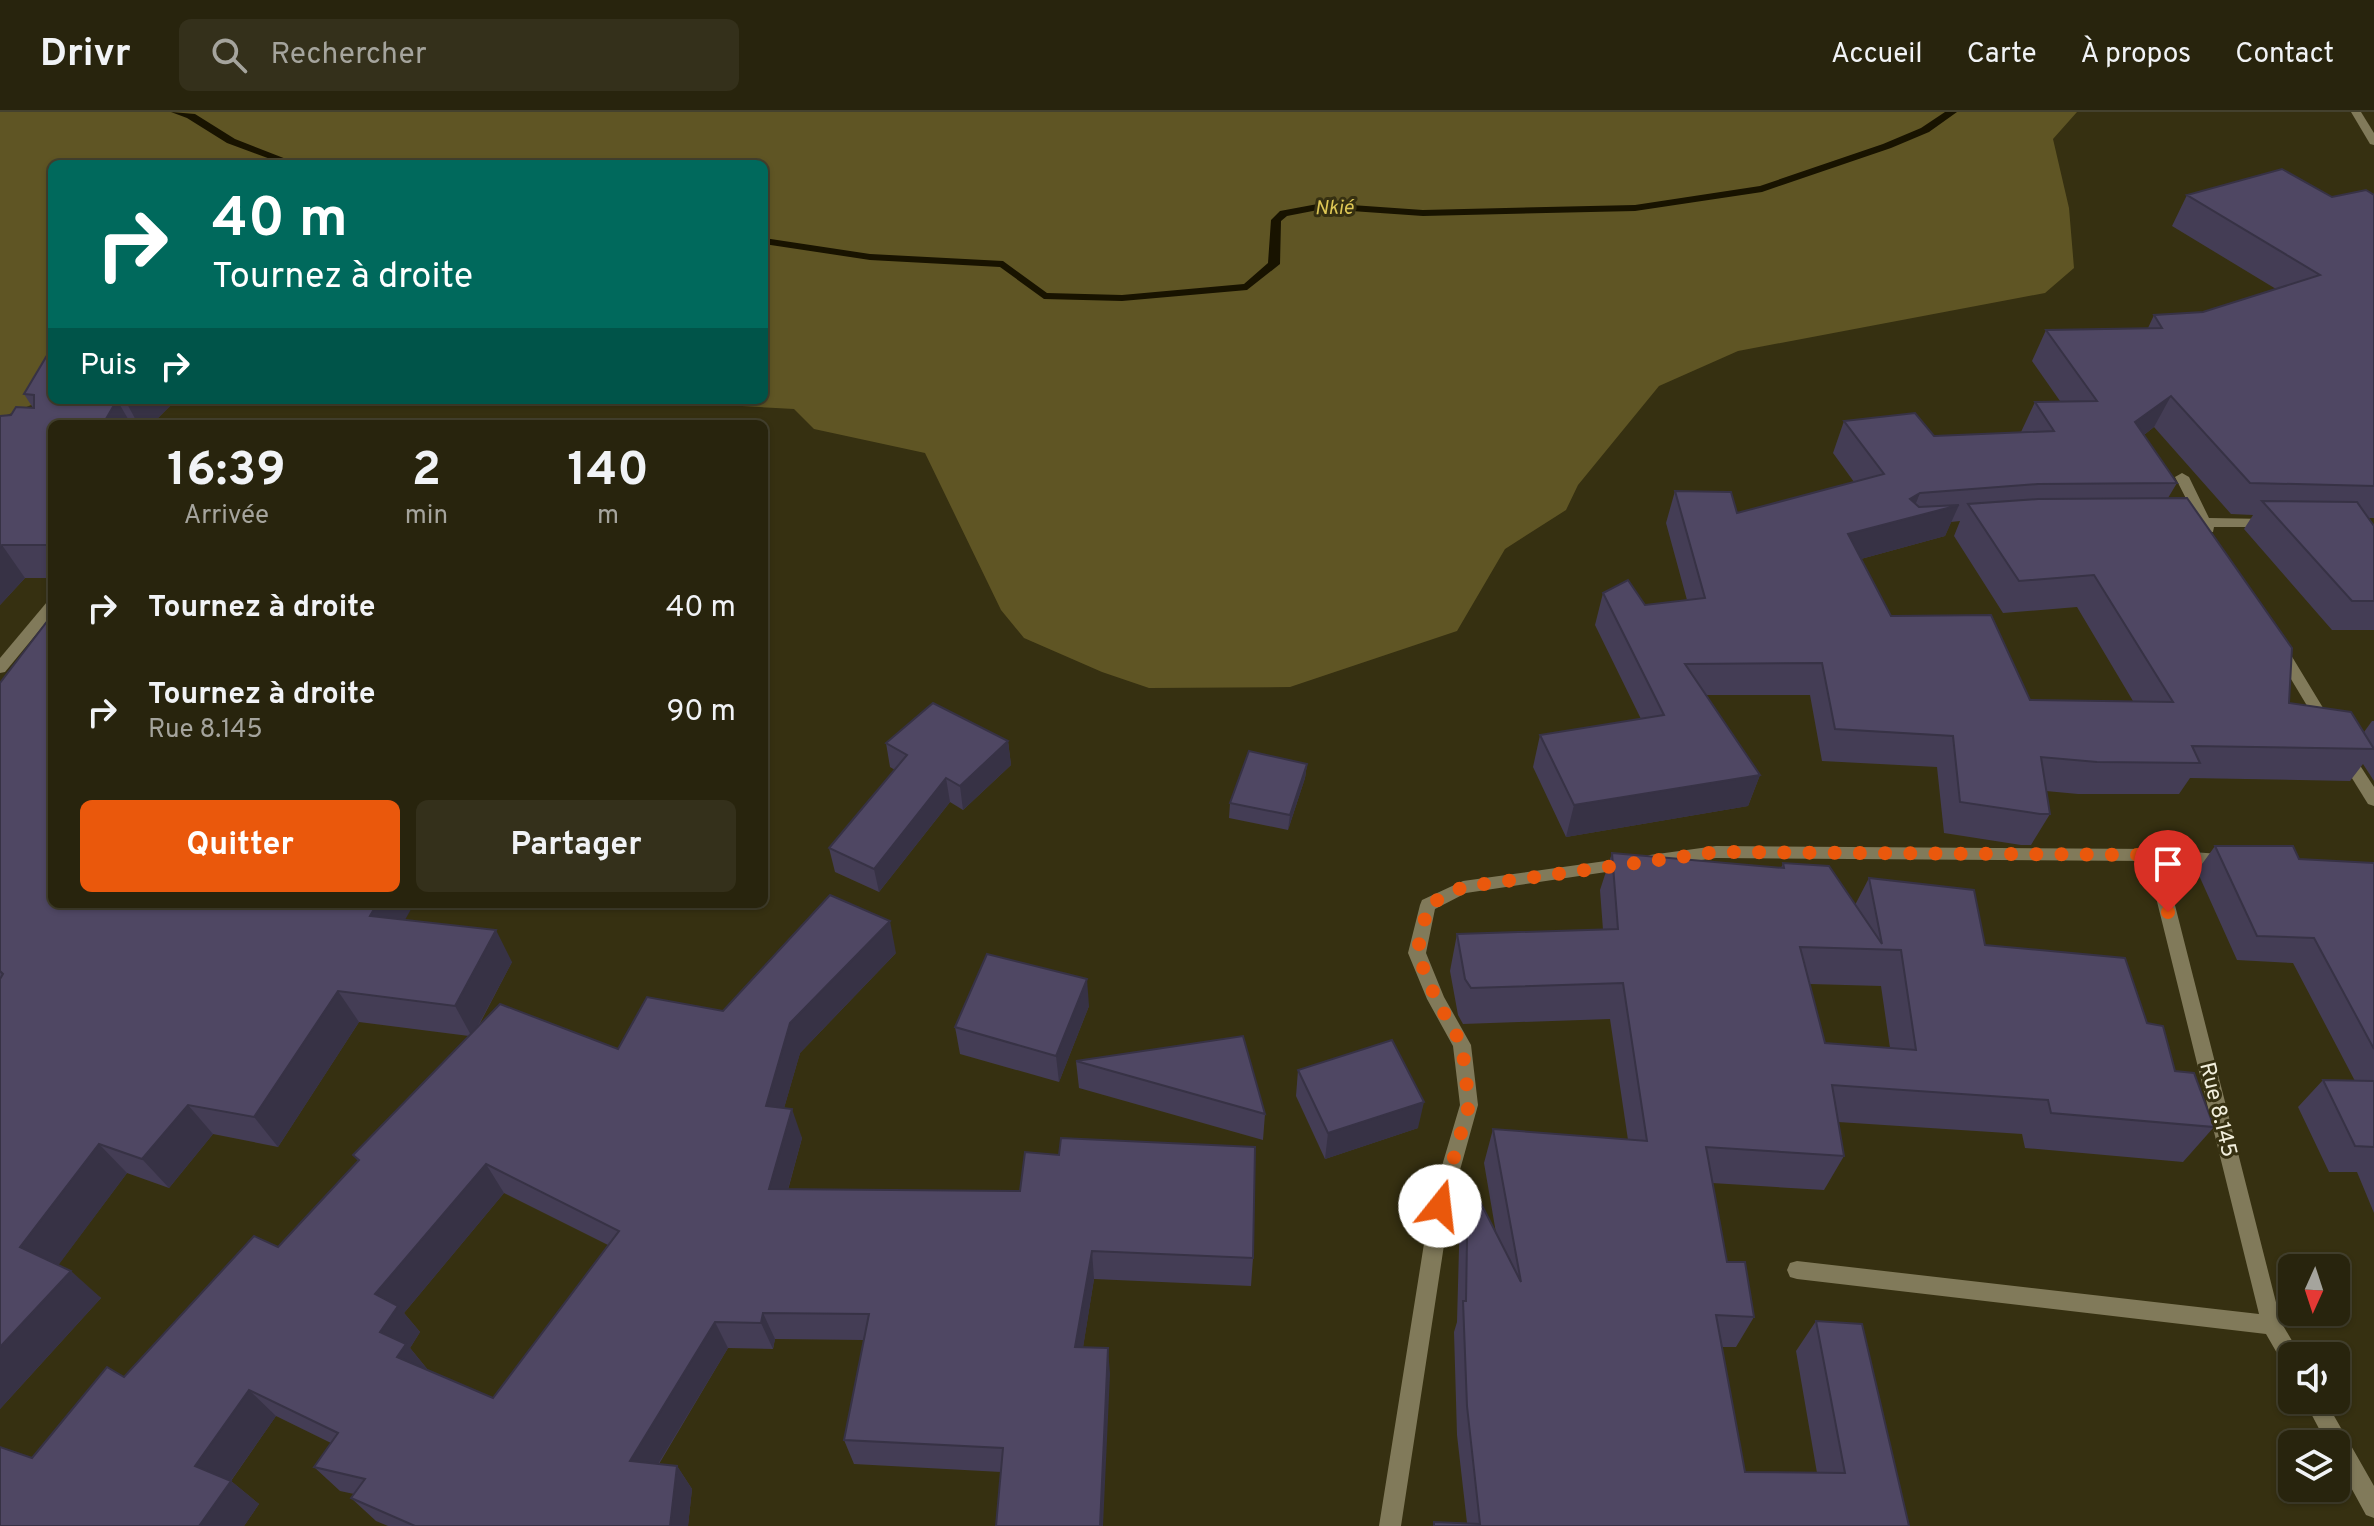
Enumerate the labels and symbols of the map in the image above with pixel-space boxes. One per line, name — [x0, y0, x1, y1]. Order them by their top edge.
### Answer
water label: Nkié — [1314, 196, 1355, 222]
pin — [2134, 830, 2202, 912]
street label: Rue 8.145 — [2192, 1060, 2242, 1160]
position arrow — [1398, 1164, 1482, 1248]
north arrow — [2278, 1254, 2350, 1326]

